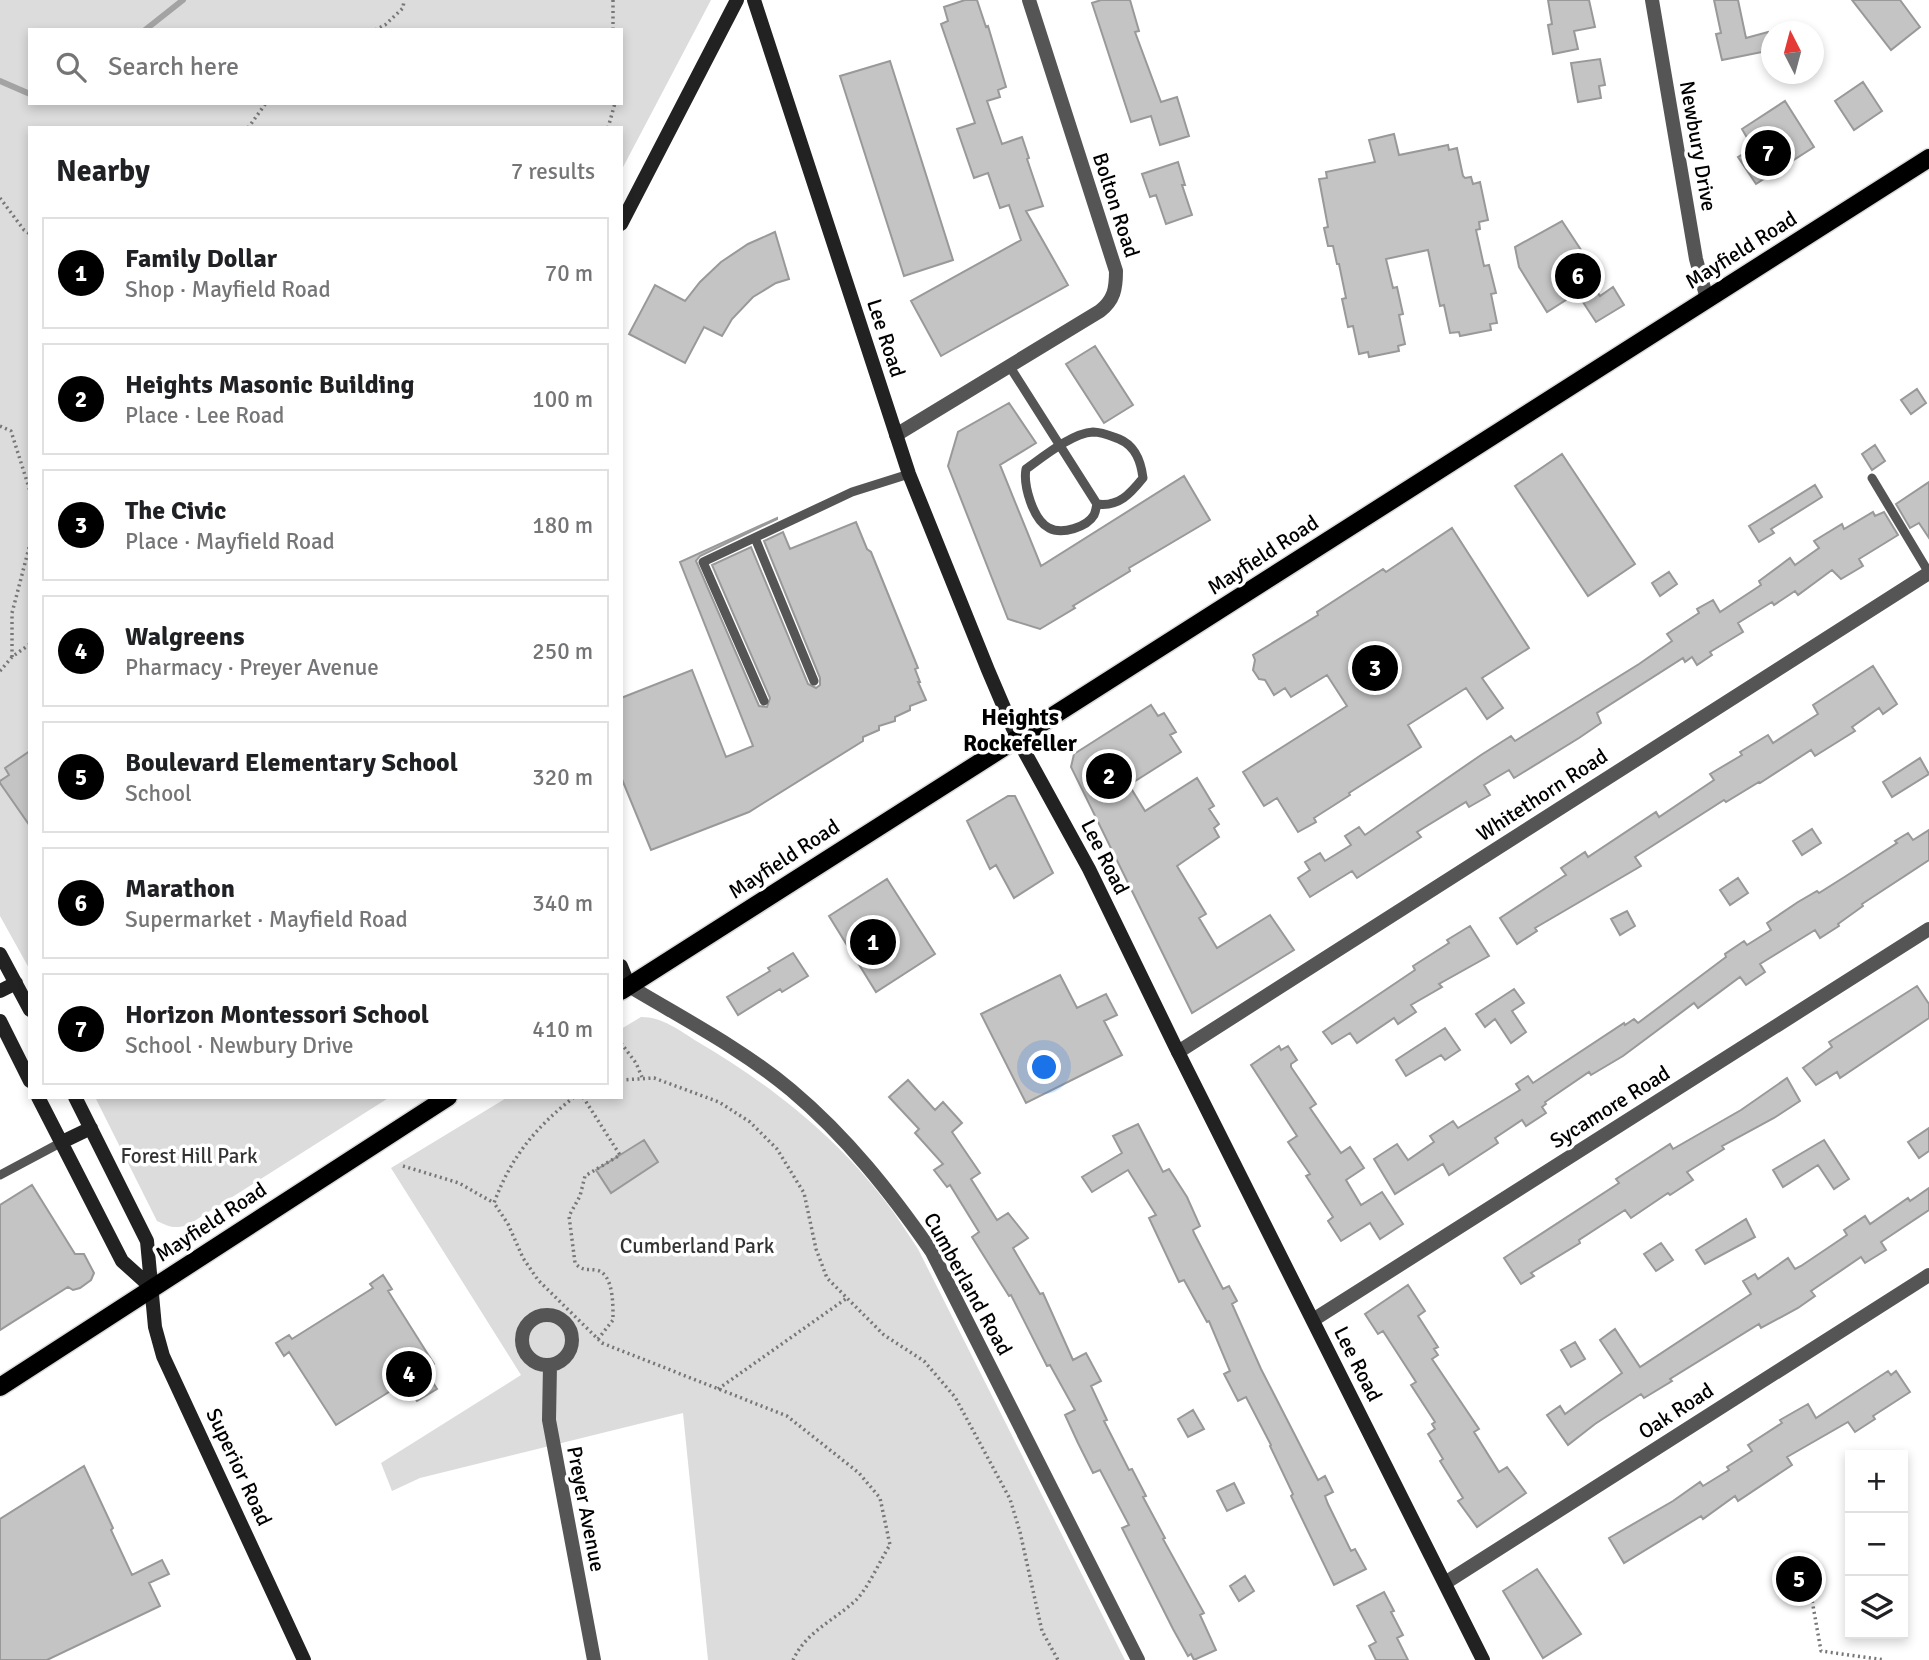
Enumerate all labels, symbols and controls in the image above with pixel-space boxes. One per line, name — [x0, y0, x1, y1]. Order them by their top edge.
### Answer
north arrow — [1761, 21, 1824, 84]
search box — [28, 28, 623, 105]
icon: search — [52, 48, 90, 86]
text: Search here — [108, 51, 239, 83]
street label: Newbury Drive — [1674, 79, 1722, 213]
pin: 7 — [1745, 127, 1791, 179]
street label: Bolton Road — [1087, 149, 1145, 261]
text: Nearby — [56, 153, 150, 190]
text: 7 results — [511, 157, 595, 186]
street label: Mayfield Road — [1680, 205, 1802, 295]
text: Family Dollar — [125, 243, 277, 275]
pin: 6 — [1555, 250, 1601, 302]
text: 1 — [75, 259, 87, 288]
text: 70 m — [545, 259, 593, 288]
text: Shop · Mayfield Road — [125, 275, 331, 304]
street label: Lee Road — [861, 295, 911, 381]
text: Heights Masonic Building — [125, 369, 415, 401]
text: 2 — [75, 385, 87, 414]
text: 100 m — [532, 385, 593, 414]
text: Place · Lee Road — [125, 401, 284, 430]
text: The Civic — [125, 495, 226, 527]
street label: Mayfield Road — [1203, 510, 1323, 600]
text: 3 — [75, 511, 87, 540]
text: 180 m — [532, 511, 593, 540]
text: Place · Mayfield Road — [125, 527, 335, 556]
text: Walgreens — [125, 621, 244, 653]
text: 4 — [75, 637, 87, 666]
text: 250 m — [532, 637, 593, 666]
pin: 3 — [1352, 642, 1398, 694]
text: Pharmacy · Preyer Avenue — [125, 653, 379, 682]
district label: Heights Rockefeller — [963, 703, 1078, 758]
street label: Whitethorn Road — [1472, 743, 1612, 847]
text: Boulevard Elementary School — [125, 747, 458, 779]
pin: 2 — [1086, 750, 1132, 802]
text: 5 — [75, 763, 87, 792]
text: 320 m — [532, 763, 593, 792]
text: School — [125, 779, 192, 808]
street label: Mayfield Road — [724, 814, 844, 904]
street label: Lee Road — [1075, 815, 1135, 899]
text: Marathon — [125, 873, 235, 905]
text: 6 — [75, 889, 87, 918]
text: 340 m — [532, 889, 593, 918]
text: Supermarket · Mayfield Road — [125, 905, 408, 934]
pin: 1 — [850, 916, 896, 968]
text: Horizon Montessori School — [125, 999, 429, 1031]
text: 7 — [75, 1015, 87, 1044]
text: 410 m — [532, 1015, 593, 1044]
text: School · Newbury Drive — [125, 1031, 353, 1060]
your location — [1027, 1050, 1061, 1084]
street label: Sycamore Road — [1545, 1060, 1675, 1154]
park label: Forest Hill Park — [120, 1143, 258, 1169]
street label: Mayfield Road — [151, 1177, 271, 1267]
street label: Cumberland Road — [918, 1208, 1018, 1360]
park label: Cumberland Park — [620, 1233, 775, 1259]
street label: Lee Road — [1328, 1322, 1388, 1406]
pin: 4 — [386, 1348, 432, 1400]
street label: Oak Road — [1634, 1377, 1718, 1445]
street label: Superior Road — [200, 1404, 278, 1530]
street label: Preyer Avenue — [561, 1444, 611, 1574]
map controls — [1845, 1450, 1908, 1639]
button: + — [1845, 1450, 1908, 1513]
button: − — [1845, 1513, 1908, 1576]
pin: 5 — [1776, 1553, 1822, 1605]
button: layers — [1845, 1576, 1908, 1639]

